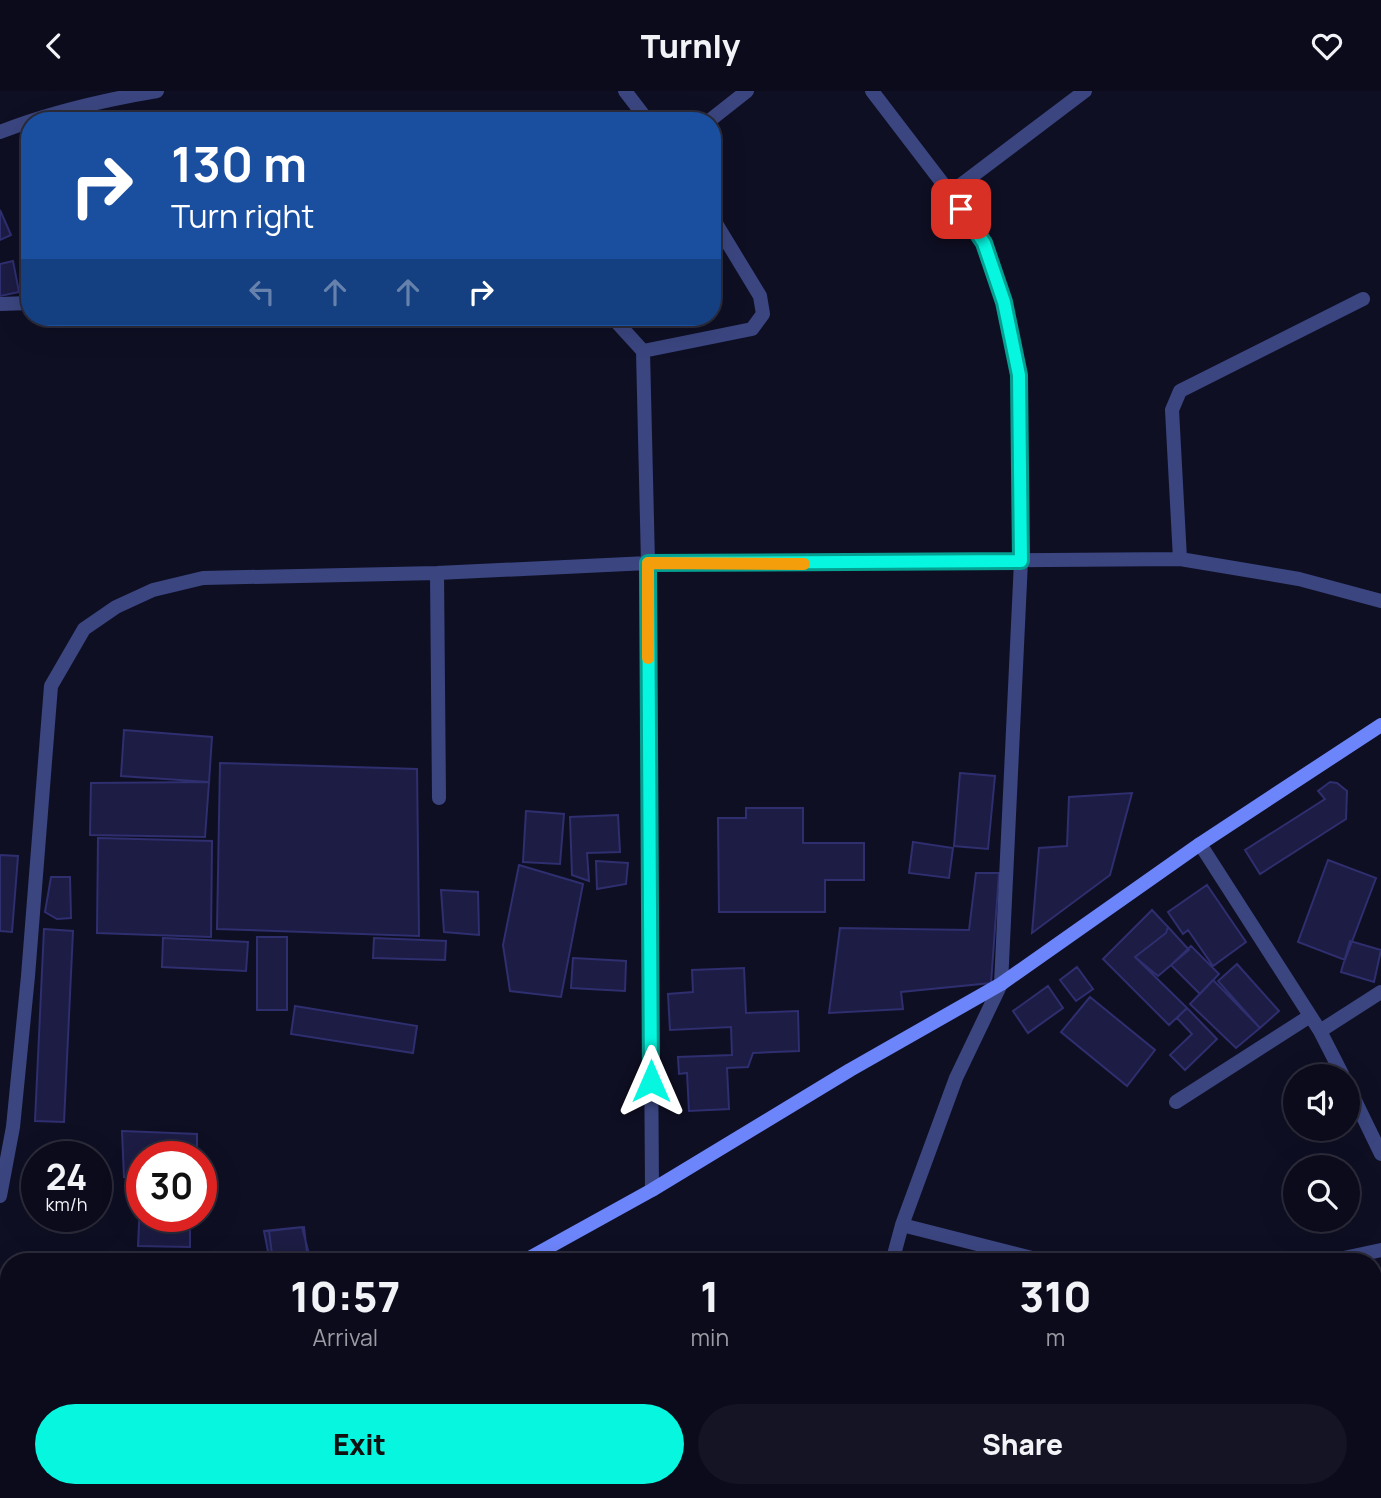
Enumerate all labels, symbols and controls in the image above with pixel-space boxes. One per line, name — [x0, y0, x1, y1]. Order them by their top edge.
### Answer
text: Turnly — [641, 24, 740, 68]
icon: back — [35, 27, 73, 65]
icon: heart — [1308, 27, 1346, 65]
text: 130 m — [171, 130, 307, 197]
icon: right — [56, 140, 147, 231]
pin — [931, 179, 991, 239]
icon: arrive — [942, 190, 980, 228]
text: Turn right — [171, 194, 314, 238]
icon: left — [243, 273, 281, 311]
icon: ahead — [316, 273, 354, 311]
icon: ahead — [389, 273, 427, 311]
icon: right — [462, 273, 500, 311]
position arrow — [614, 1044, 688, 1118]
map controls — [1283, 1064, 1360, 1232]
button: sound — [1283, 1064, 1360, 1141]
speed limit sign: 30 — [126, 1141, 217, 1232]
text: 24 — [46, 1153, 87, 1201]
button: search — [1283, 1155, 1360, 1232]
text: km/h — [46, 1192, 87, 1216]
text: 10:57 — [290, 1267, 400, 1325]
text: 1 — [700, 1267, 719, 1325]
text: 310 — [1019, 1267, 1092, 1325]
text: Arrival — [312, 1321, 378, 1353]
text: min — [691, 1321, 729, 1353]
text: m — [1046, 1321, 1065, 1353]
button: Exit — [35, 1404, 684, 1484]
button: Share — [698, 1404, 1347, 1484]

